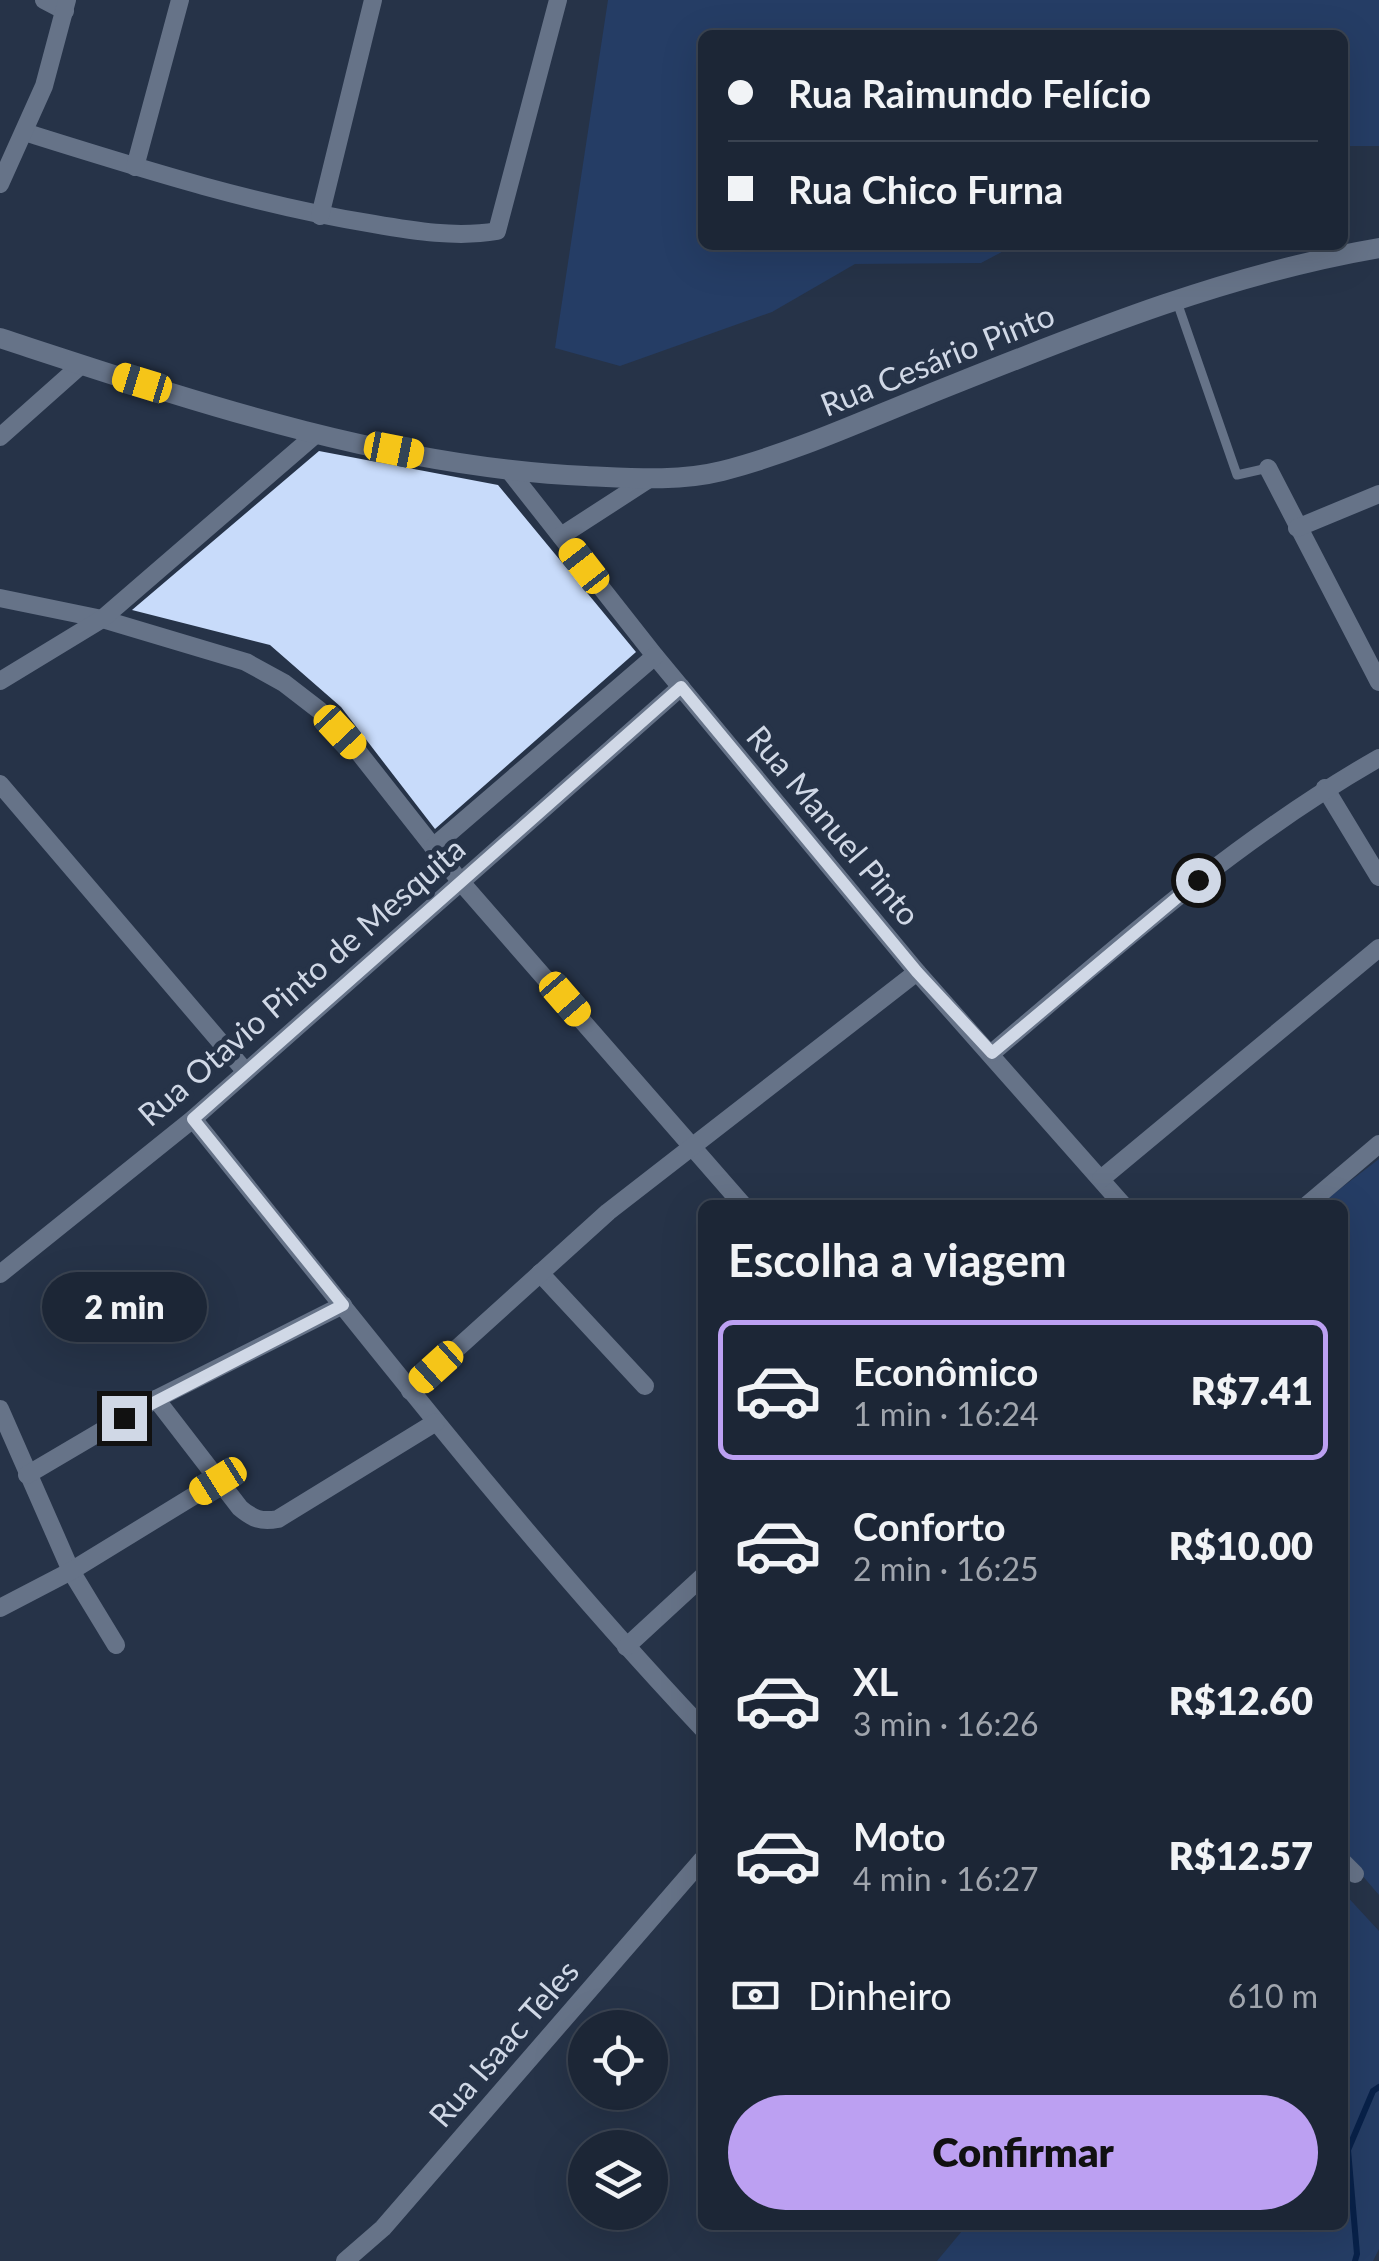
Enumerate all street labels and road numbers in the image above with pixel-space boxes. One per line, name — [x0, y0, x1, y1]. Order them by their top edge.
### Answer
street label: Rua Cesário Pinto — [814, 294, 1060, 424]
street label: Rua Manuel Pinto — [739, 717, 929, 933]
street label: Rua Otavio Pinto de Mesquita — [130, 828, 472, 1134]
street label: Rua Isaac Teles — [420, 1952, 586, 2134]

